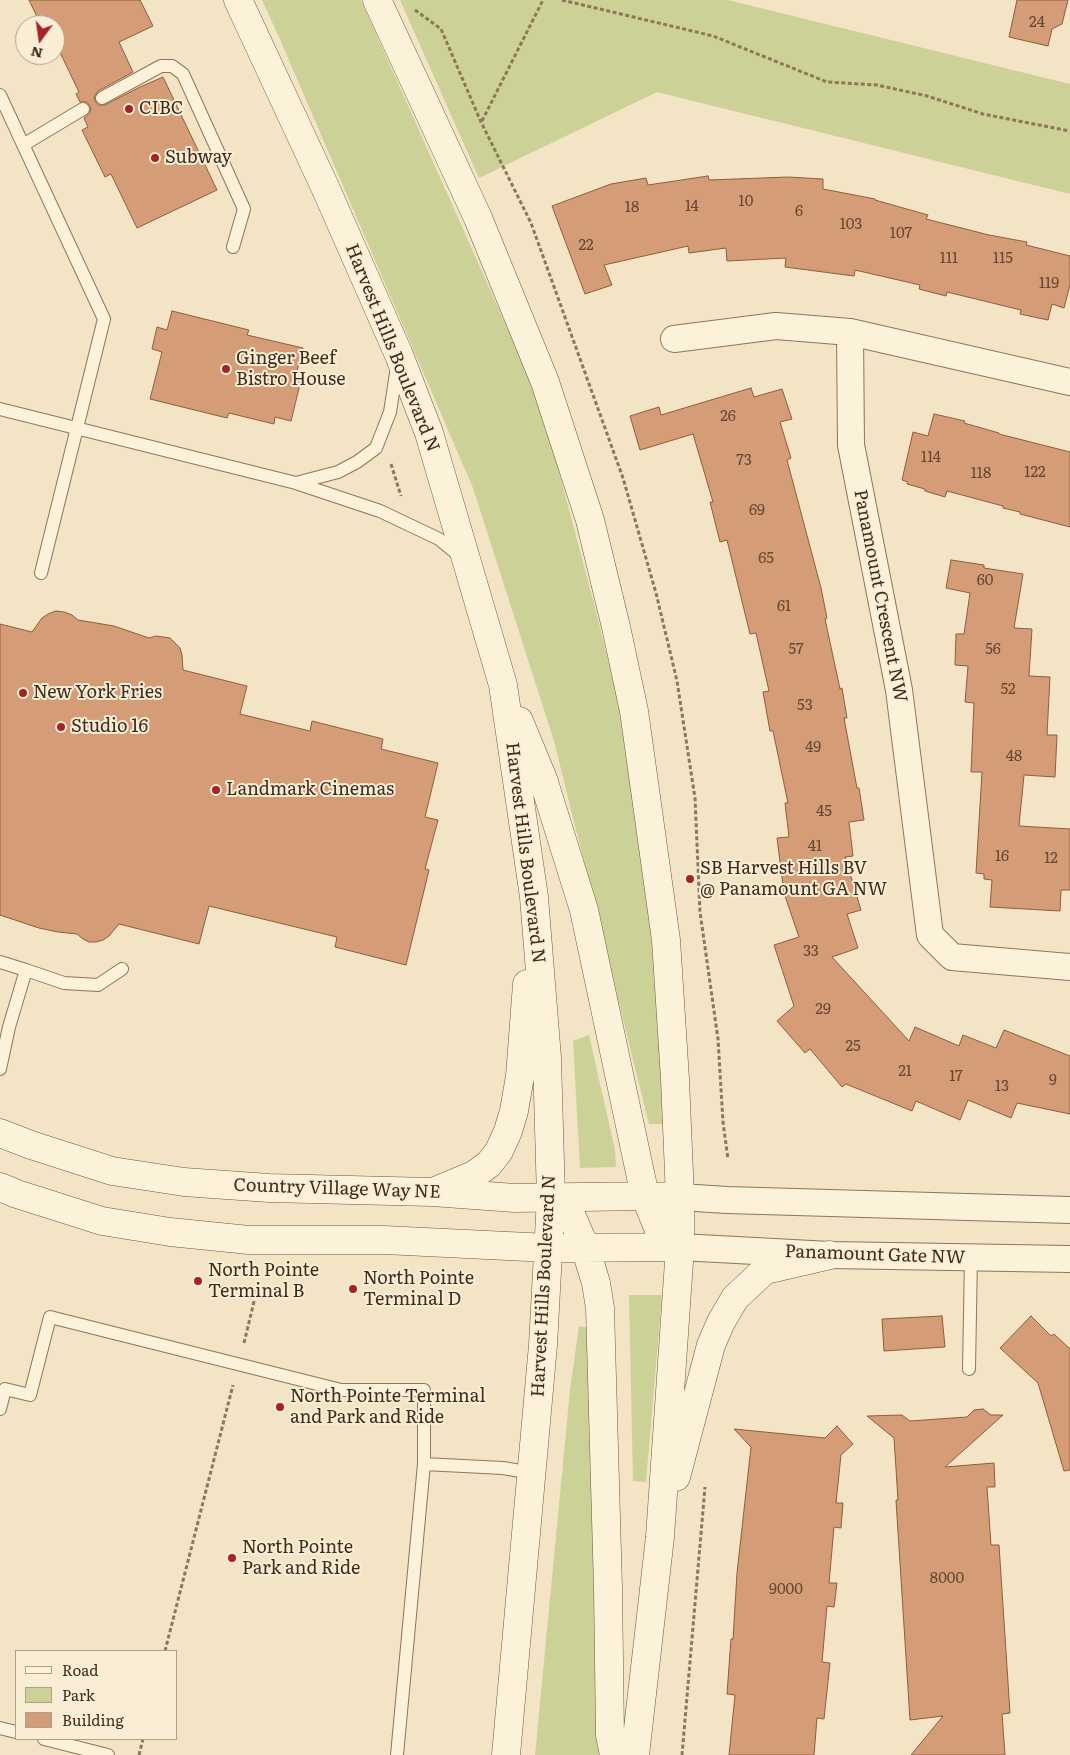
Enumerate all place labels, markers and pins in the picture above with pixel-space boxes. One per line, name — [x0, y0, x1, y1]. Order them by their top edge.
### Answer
place label: CIBC — [139, 98, 183, 120]
marker: CIBC — [123, 103, 135, 115]
place label: Subway — [165, 147, 232, 169]
marker: Subway — [149, 152, 161, 164]
place label: Ginger Beef Bistro House — [236, 348, 345, 390]
marker: Ginger Beef Bistro House — [220, 363, 232, 375]
place label: New York Fries — [33, 682, 162, 704]
marker: New York Fries — [17, 687, 29, 699]
place label: Studio 16 — [71, 716, 148, 738]
marker: Studio 16 — [55, 721, 67, 733]
place label: Landmark Cinemas — [226, 779, 394, 801]
marker: Landmark Cinemas — [210, 784, 222, 796]
place label: SB Harvest Hills BV @ Panamount GA NW — [700, 858, 887, 901]
marker: SB Harvest Hills BV @ Panamount GA NW — [684, 873, 696, 885]
place label: North Pointe Terminal B — [208, 1260, 319, 1302]
place label: North Pointe Terminal D — [363, 1268, 474, 1310]
marker: North Pointe Terminal B — [192, 1275, 204, 1287]
marker: North Pointe Terminal D — [347, 1283, 359, 1295]
place label: North Pointe Terminal and Park and Ride — [290, 1386, 485, 1428]
marker: North Pointe Terminal and Park and Ride — [274, 1401, 286, 1413]
place label: North Pointe Park and Ride — [242, 1537, 360, 1580]
marker: North Pointe Park and Ride — [226, 1552, 238, 1564]

